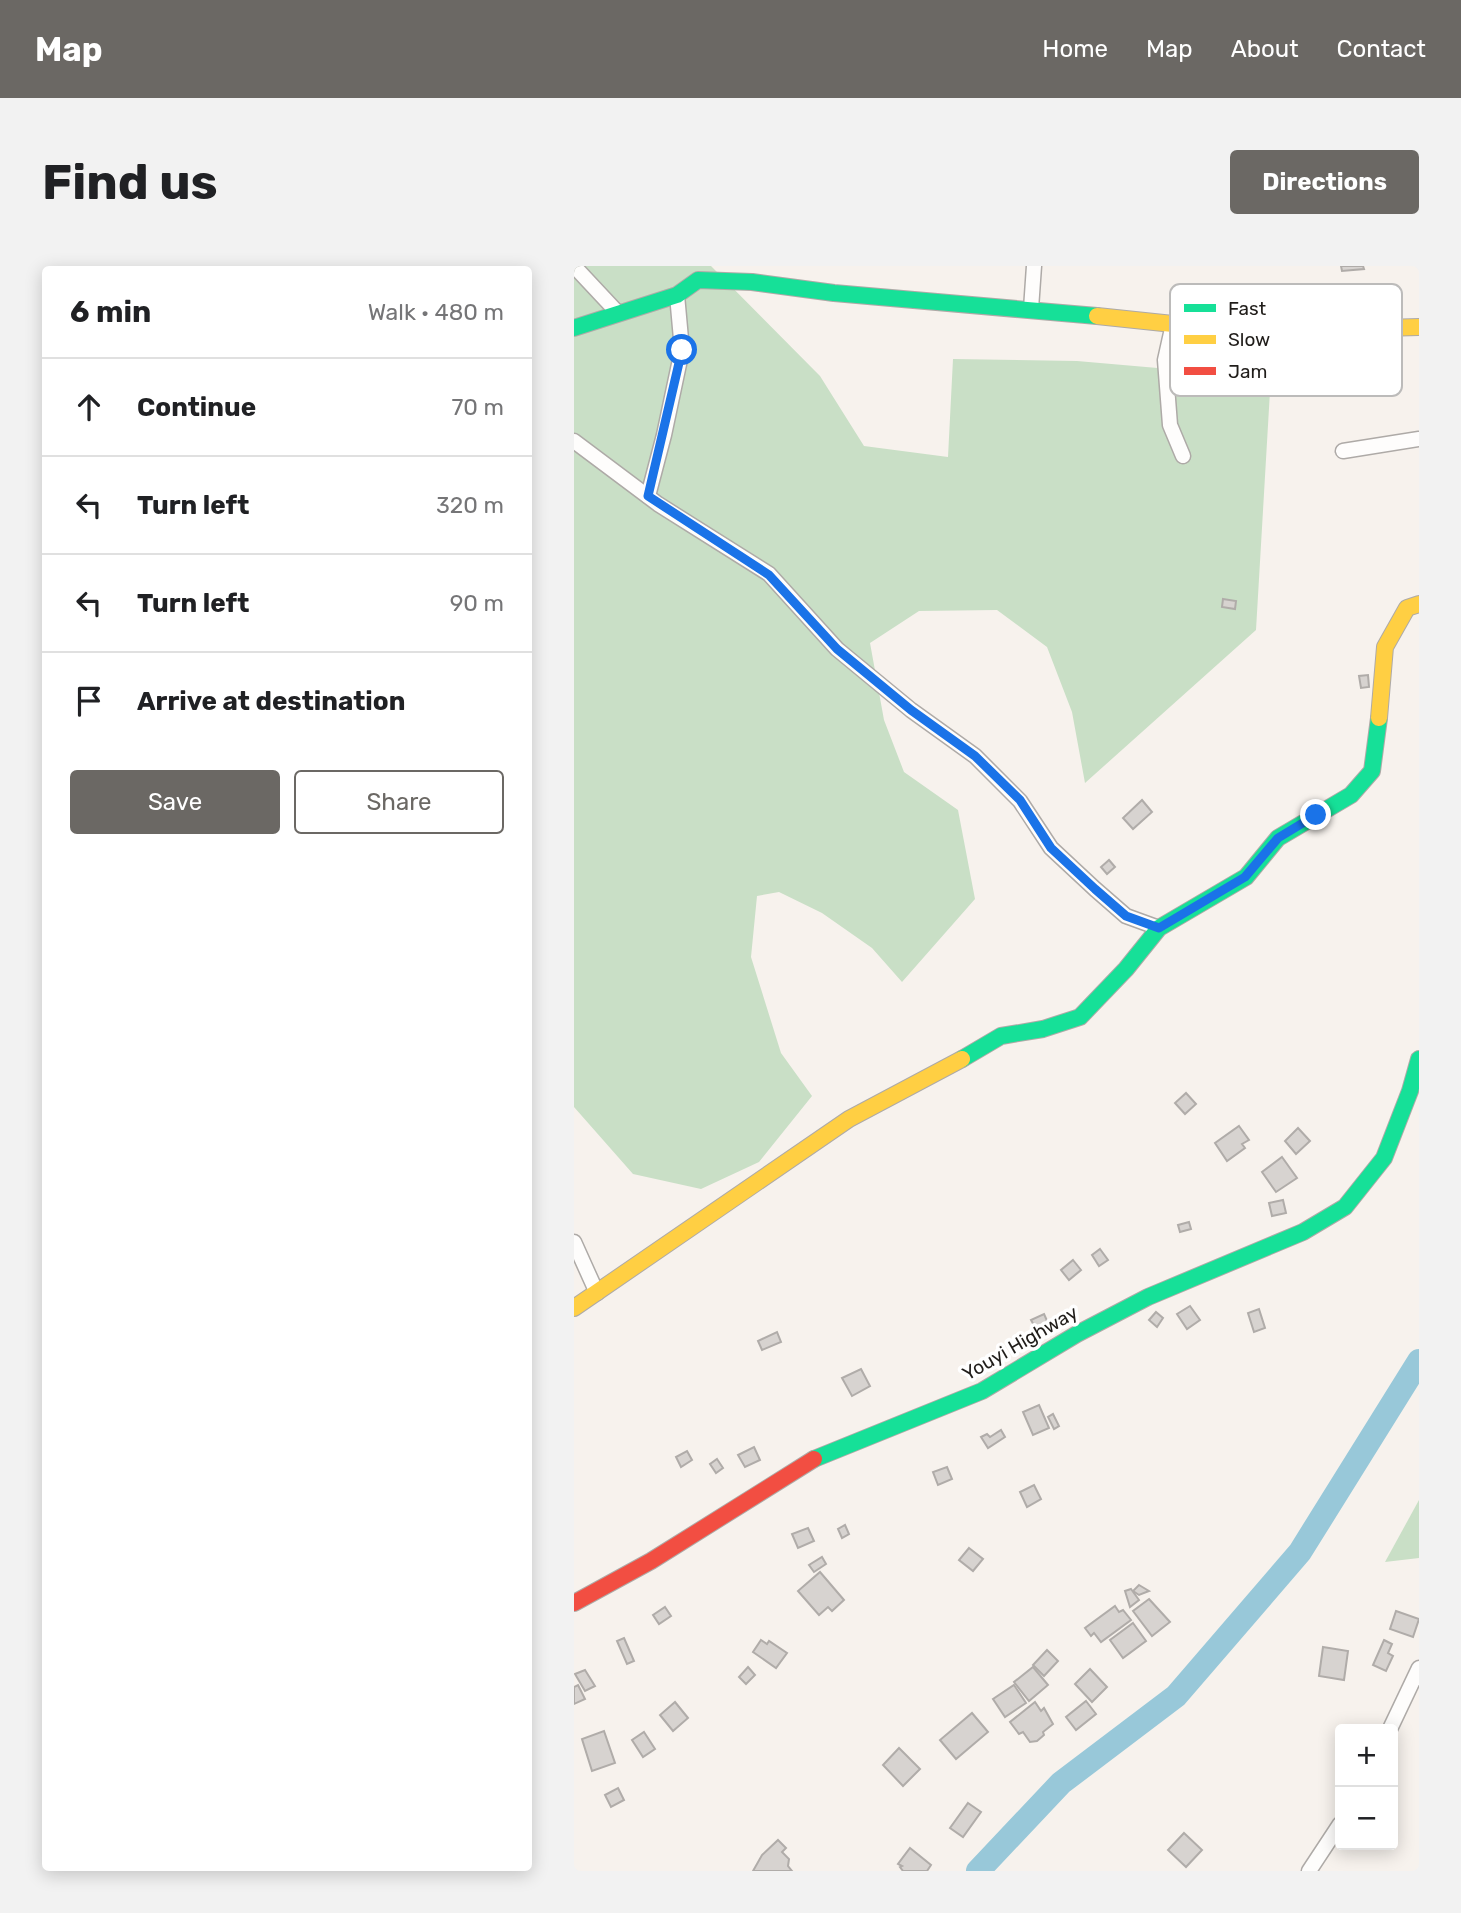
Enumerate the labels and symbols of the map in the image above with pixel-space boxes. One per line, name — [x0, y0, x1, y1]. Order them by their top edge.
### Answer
legend — [1170, 284, 1402, 396]
text: Fast — [1228, 297, 1267, 320]
text: Slow — [1228, 328, 1270, 351]
route start — [666, 334, 697, 365]
text: Jam — [1228, 360, 1267, 383]
route end — [1300, 799, 1331, 830]
street label: Youyi Highway — [958, 1301, 1082, 1385]

